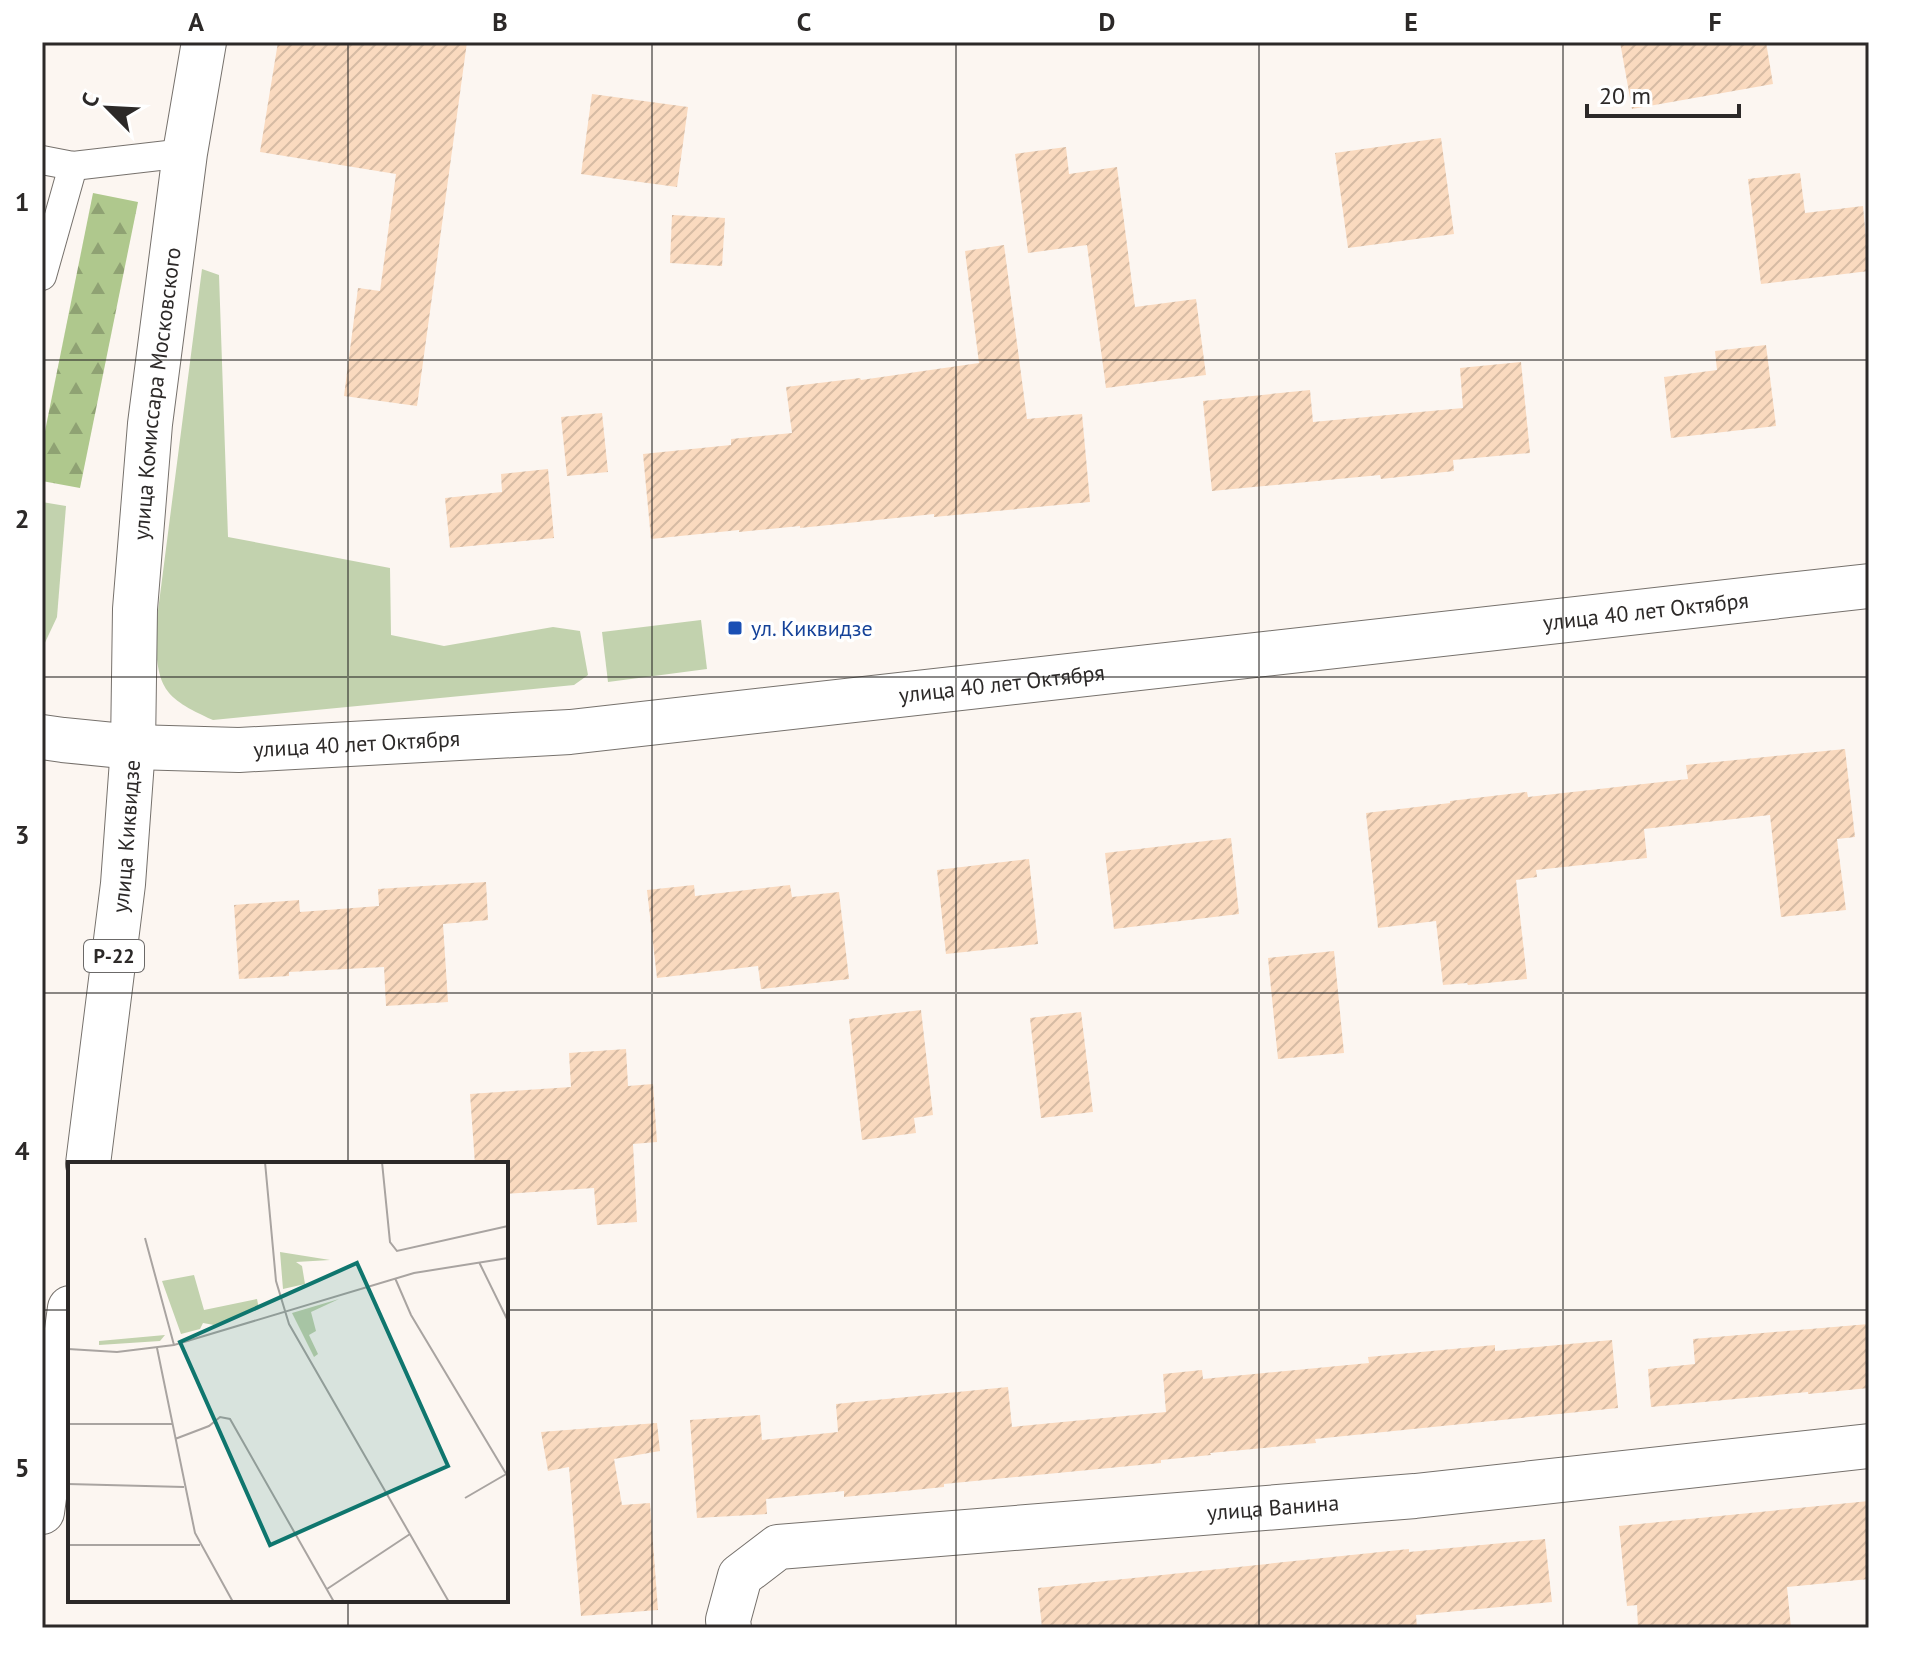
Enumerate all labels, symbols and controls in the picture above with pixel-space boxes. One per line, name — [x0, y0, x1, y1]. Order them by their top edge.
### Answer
text: A — [188, 5, 204, 38]
text: B — [492, 5, 508, 38]
text: C — [797, 5, 811, 38]
text: D — [1099, 5, 1115, 38]
text: E — [1404, 5, 1418, 38]
text: F — [1708, 5, 1722, 38]
north arrow — [68, 68, 148, 148]
scale bar — [1587, 68, 1739, 118]
text: 20 m — [1599, 80, 1651, 111]
text: С — [74, 89, 105, 111]
text: 1 — [15, 185, 29, 218]
street label: улица Комиссара Московского — [127, 245, 187, 541]
text: 2 — [15, 502, 29, 535]
street label: улица 40 лет Октября — [1541, 586, 1750, 637]
place label: ул. Киквидзе — [751, 614, 873, 642]
marker: ул. Киквидзе — [726, 619, 744, 637]
street label: улица 40 лет Октября — [897, 658, 1106, 709]
street label: улица 40 лет Октября — [253, 724, 461, 763]
street label: улица Киквидзе — [106, 759, 146, 915]
text: 3 — [15, 818, 29, 851]
road number: Р-22 — [84, 940, 144, 972]
text: 4 — [15, 1134, 30, 1167]
inset map — [68, 1162, 508, 1602]
text: 5 — [15, 1451, 29, 1484]
street label: улица Ванина — [1206, 1488, 1340, 1527]

